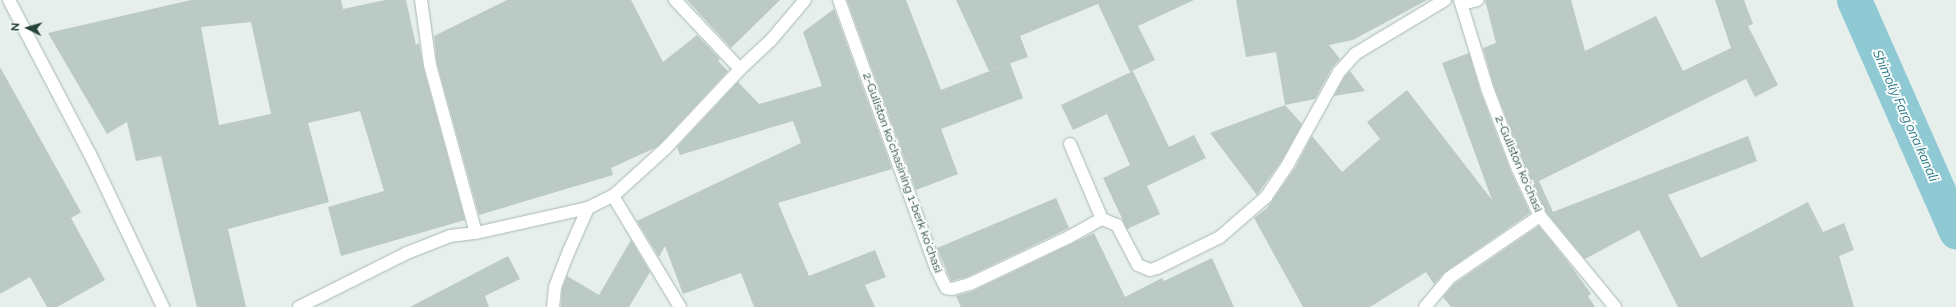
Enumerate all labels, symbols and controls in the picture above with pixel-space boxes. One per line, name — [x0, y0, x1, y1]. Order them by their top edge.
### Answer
north arrow — [8, 8, 48, 48]
text: N — [9, 22, 22, 32]
water label: Shimoliy Fargʻona kanali — [1869, 48, 1941, 184]
street label: 2-Guliston koʻchasining 1-berk koʻchasi — [859, 71, 945, 275]
street label: 2-Guliston koʻchasi — [1491, 114, 1545, 214]

